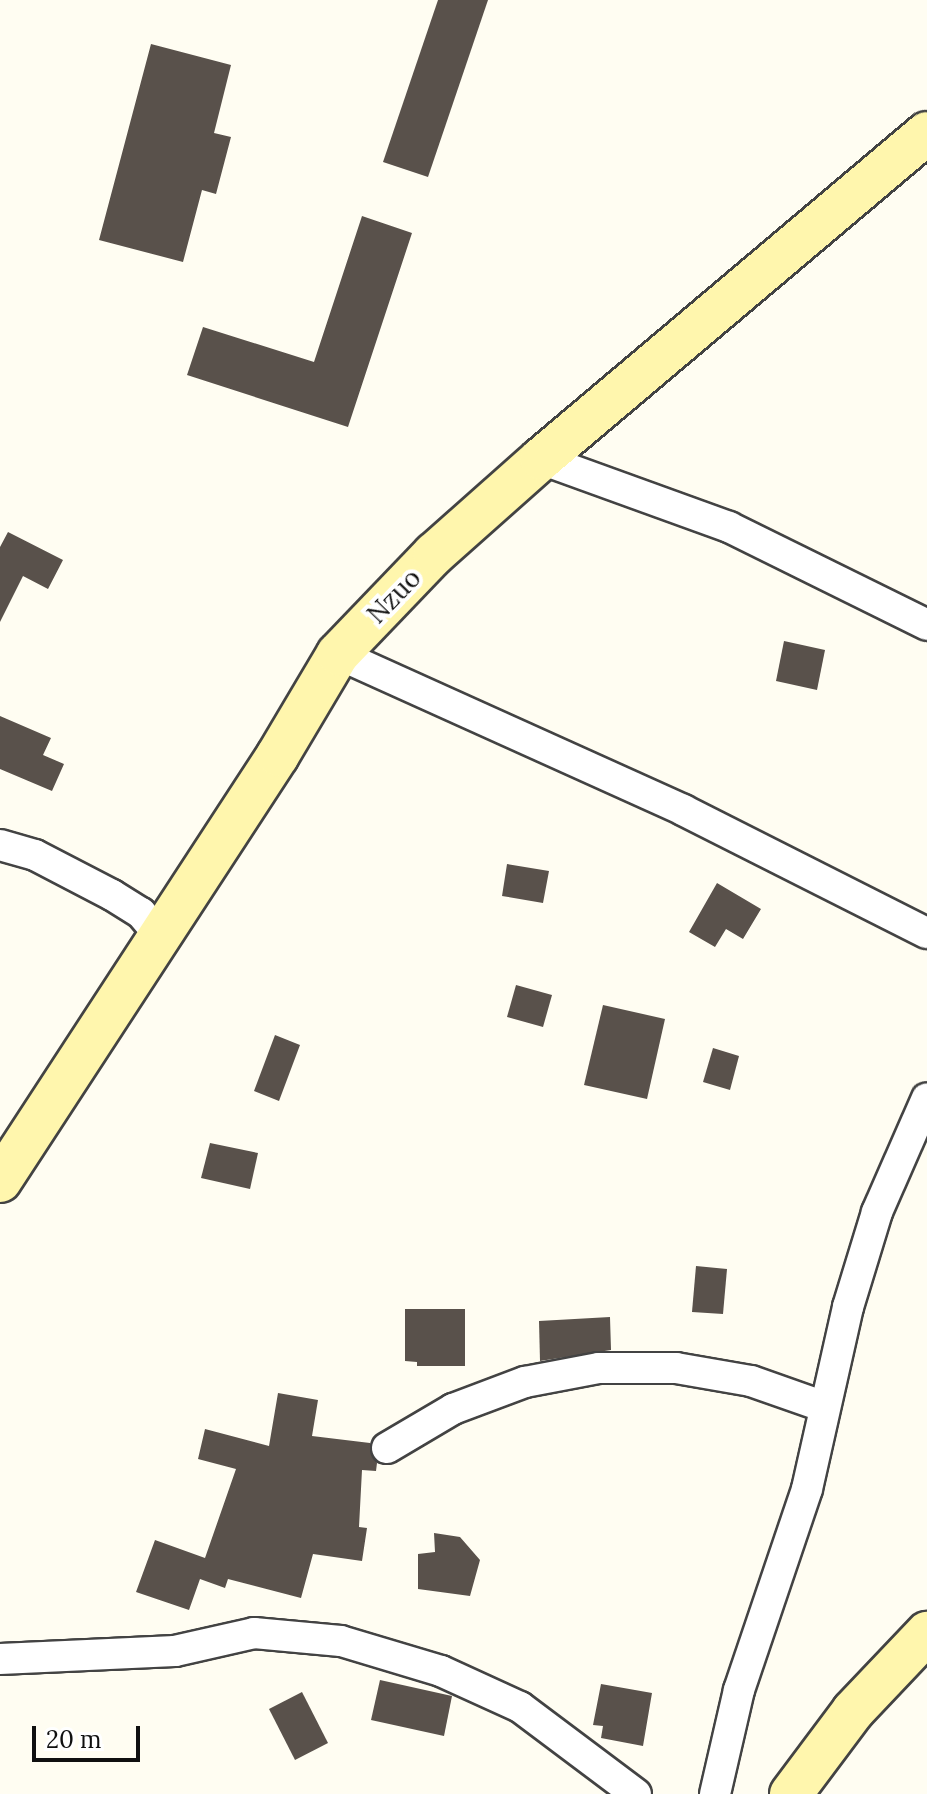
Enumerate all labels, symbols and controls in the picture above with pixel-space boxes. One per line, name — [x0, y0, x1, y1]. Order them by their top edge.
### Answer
street label: Nzuo — [361, 562, 427, 630]
scale bar — [36, 1710, 144, 1760]
text: 20 m — [46, 1724, 102, 1755]

